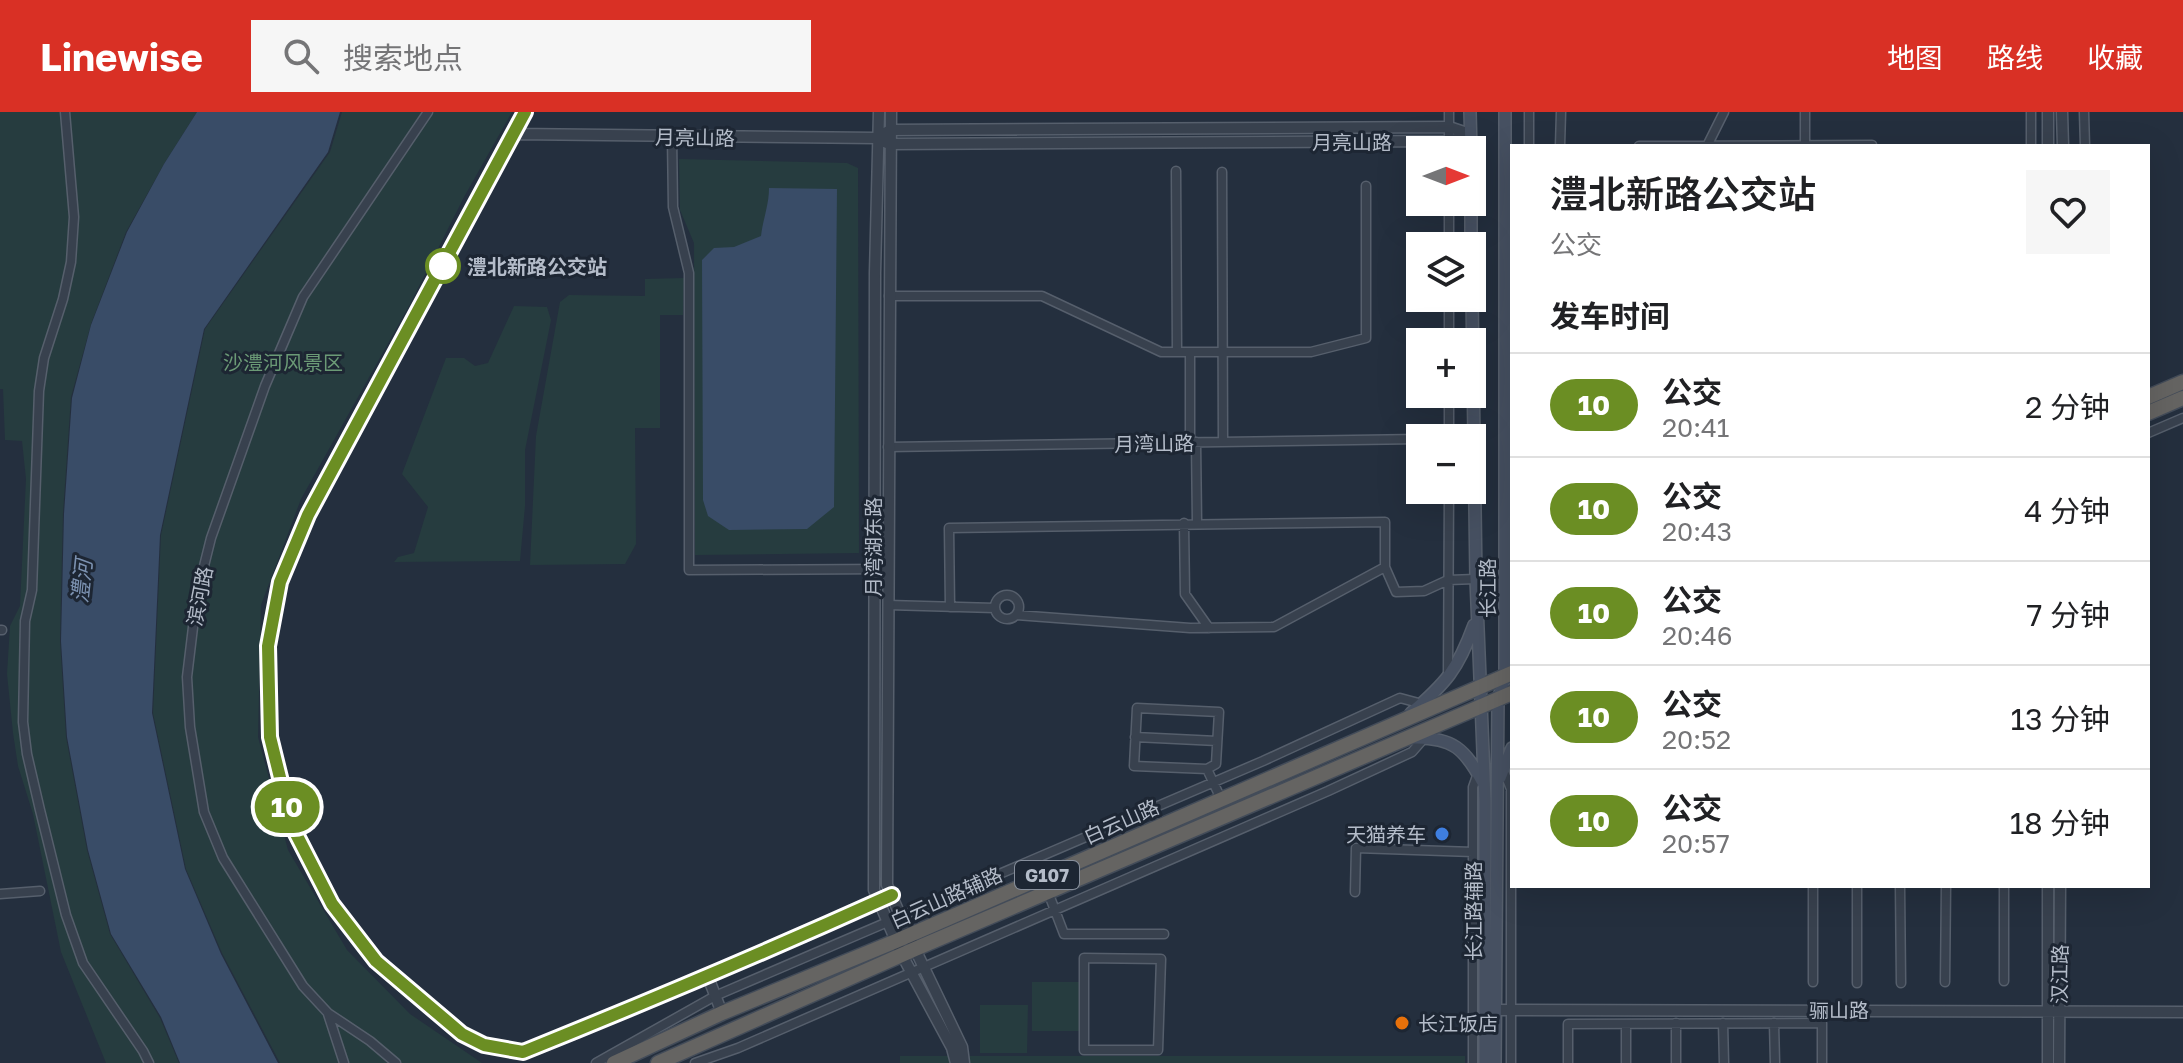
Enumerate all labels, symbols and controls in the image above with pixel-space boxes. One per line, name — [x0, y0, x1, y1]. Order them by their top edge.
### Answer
search box — [251, 20, 811, 92]
text: Linewise — [40, 34, 203, 79]
icon: search — [279, 34, 323, 78]
text: 搜索地点 — [343, 40, 463, 76]
text: 地图 — [1887, 41, 1943, 74]
text: 路线 — [1987, 41, 2043, 74]
text: 收藏 — [2087, 41, 2143, 74]
street label: 月亮山路 — [655, 124, 735, 150]
street label: 月亮山路 — [1312, 130, 1392, 154]
north arrow — [1406, 136, 1486, 216]
map controls — [1406, 136, 1486, 504]
button: heart — [2026, 170, 2110, 254]
text: 澧北新路公交站 — [1550, 171, 1816, 216]
text: 公交 — [1550, 229, 1602, 260]
button: layers — [1406, 232, 1486, 312]
marker: 澧北新路公交站 — [426, 249, 460, 283]
place label: 澧北新路公交站 — [467, 254, 607, 278]
text: 发车时间 — [1550, 298, 1670, 334]
button: + — [1406, 328, 1486, 408]
park label: 沙澧河风景区 — [223, 350, 343, 374]
text: 公交 — [1662, 374, 1722, 410]
text: 10 — [1578, 388, 1610, 421]
text: 2 分钟 — [2025, 389, 2110, 425]
text: 20:41 — [1662, 412, 1729, 443]
button: − — [1406, 424, 1486, 504]
street label: 月湾山路 — [1114, 430, 1194, 456]
text: 公交 — [1662, 478, 1722, 514]
text: 10 — [1578, 492, 1610, 525]
text: 4 分钟 — [2024, 493, 2110, 529]
street label: 月湾湖东路 — [861, 497, 885, 597]
text: 20:43 — [1662, 516, 1732, 547]
water label: 澧河 — [65, 554, 97, 604]
street label: 长江路 — [1475, 558, 1499, 618]
street label: 滨河路 — [181, 564, 217, 628]
text: 公交 — [1662, 582, 1722, 618]
text: 10 — [1578, 596, 1610, 629]
text: 7 分钟 — [2027, 597, 2110, 633]
text: 20:46 — [1662, 620, 1733, 651]
text: 公交 — [1662, 686, 1722, 722]
text: 10 — [1578, 700, 1610, 733]
text: 13 分钟 — [2010, 701, 2110, 737]
text: 20:52 — [1662, 724, 1731, 755]
line badge: 10 — [251, 781, 323, 833]
text: 10 — [271, 790, 303, 823]
text: 公交 — [1662, 790, 1722, 826]
street label: 白云山路 — [1080, 794, 1162, 848]
text: 10 — [1578, 804, 1610, 837]
text: 18 分钟 — [2010, 805, 2110, 841]
place label: 天猫养车 — [1346, 822, 1426, 846]
marker: 天猫养车 — [1433, 825, 1451, 843]
text: 20:57 — [1662, 828, 1730, 859]
road number: G107 — [1015, 861, 1079, 889]
street label: 长江路辅路 — [1461, 861, 1485, 961]
street label: 白云山路辅路 — [886, 862, 1006, 932]
street label: 汉江路 — [2046, 944, 2072, 1004]
street label: 骊山路 — [1809, 998, 1869, 1022]
place label: 长江饭店 — [1418, 1011, 1498, 1035]
marker: 长江饭店 — [1393, 1014, 1411, 1032]

